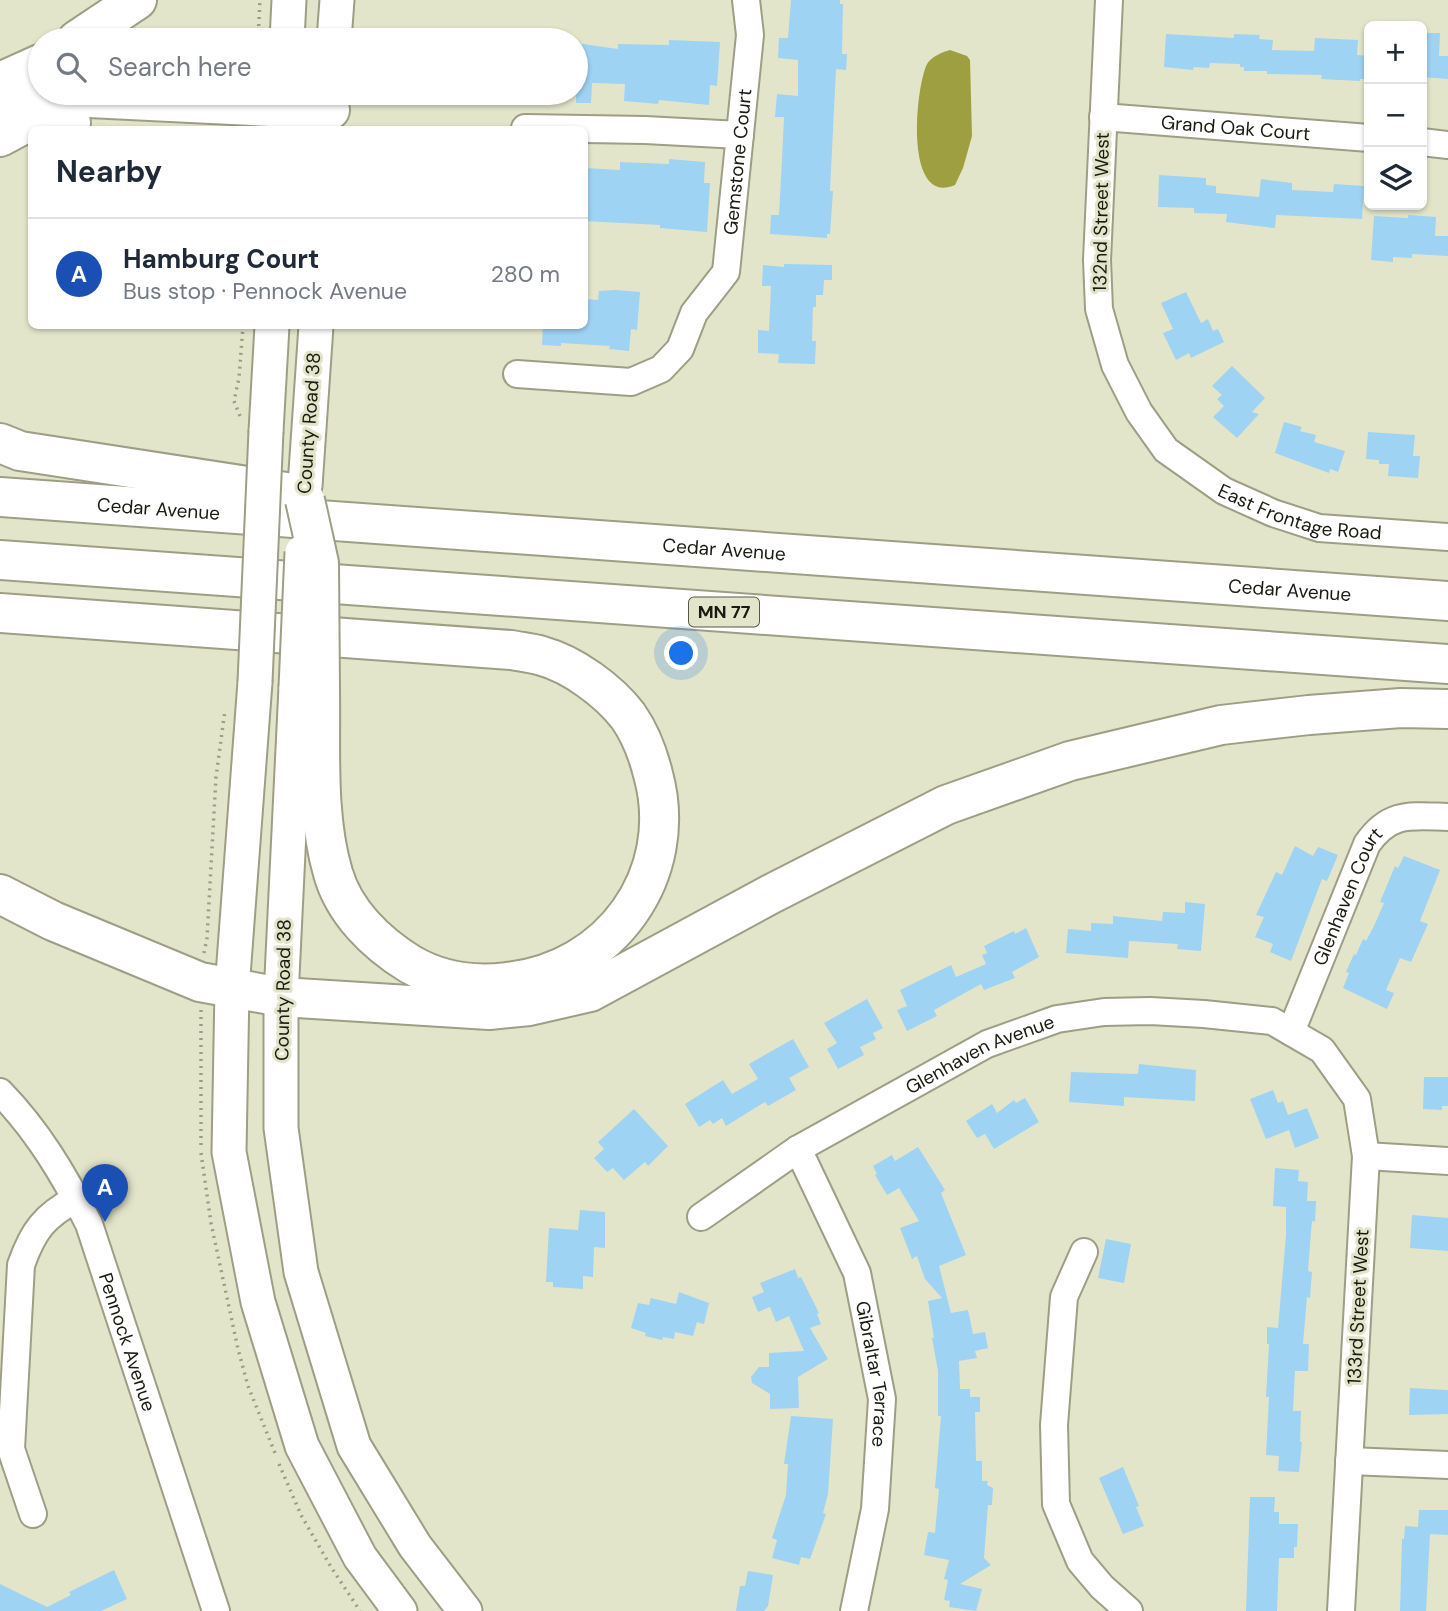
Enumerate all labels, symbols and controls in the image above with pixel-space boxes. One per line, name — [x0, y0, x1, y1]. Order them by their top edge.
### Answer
map controls — [1364, 21, 1427, 210]
button: + — [1364, 21, 1427, 84]
search box — [28, 28, 588, 105]
icon: search — [52, 48, 90, 86]
text: Search here — [108, 50, 251, 84]
button: − — [1364, 84, 1427, 147]
street label: Gemstone Court — [717, 87, 757, 236]
street label: Grand Oak Court — [1160, 109, 1311, 146]
street label: 132nd Street West — [1087, 132, 1115, 292]
button: layers — [1364, 147, 1427, 210]
text: Nearby — [56, 152, 162, 191]
text: Hamburg Court — [123, 242, 319, 276]
text: A — [71, 259, 87, 289]
text: 280 m — [491, 259, 560, 289]
text: Bus stop · Pennock Avenue — [123, 276, 407, 306]
street label: County Road 38 — [292, 351, 326, 495]
street label: East Frontage Road — [1214, 478, 1383, 545]
street label: Cedar Avenue — [96, 492, 221, 525]
street label: Cedar Avenue — [662, 532, 787, 566]
street label: Cedar Avenue — [1227, 573, 1352, 607]
road number: MN 77 — [689, 598, 759, 626]
your location — [664, 636, 698, 670]
street label: Glenhaven Court — [1307, 821, 1388, 969]
street label: County Road 38 — [269, 919, 297, 1061]
street label: Glenhaven Avenue — [901, 1009, 1058, 1099]
pin: A — [82, 1164, 128, 1222]
street label: 133rd Street West — [1341, 1229, 1375, 1385]
street label: Pennock Avenue — [93, 1269, 162, 1415]
street label: Gibraltar Terrace — [850, 1299, 895, 1448]

